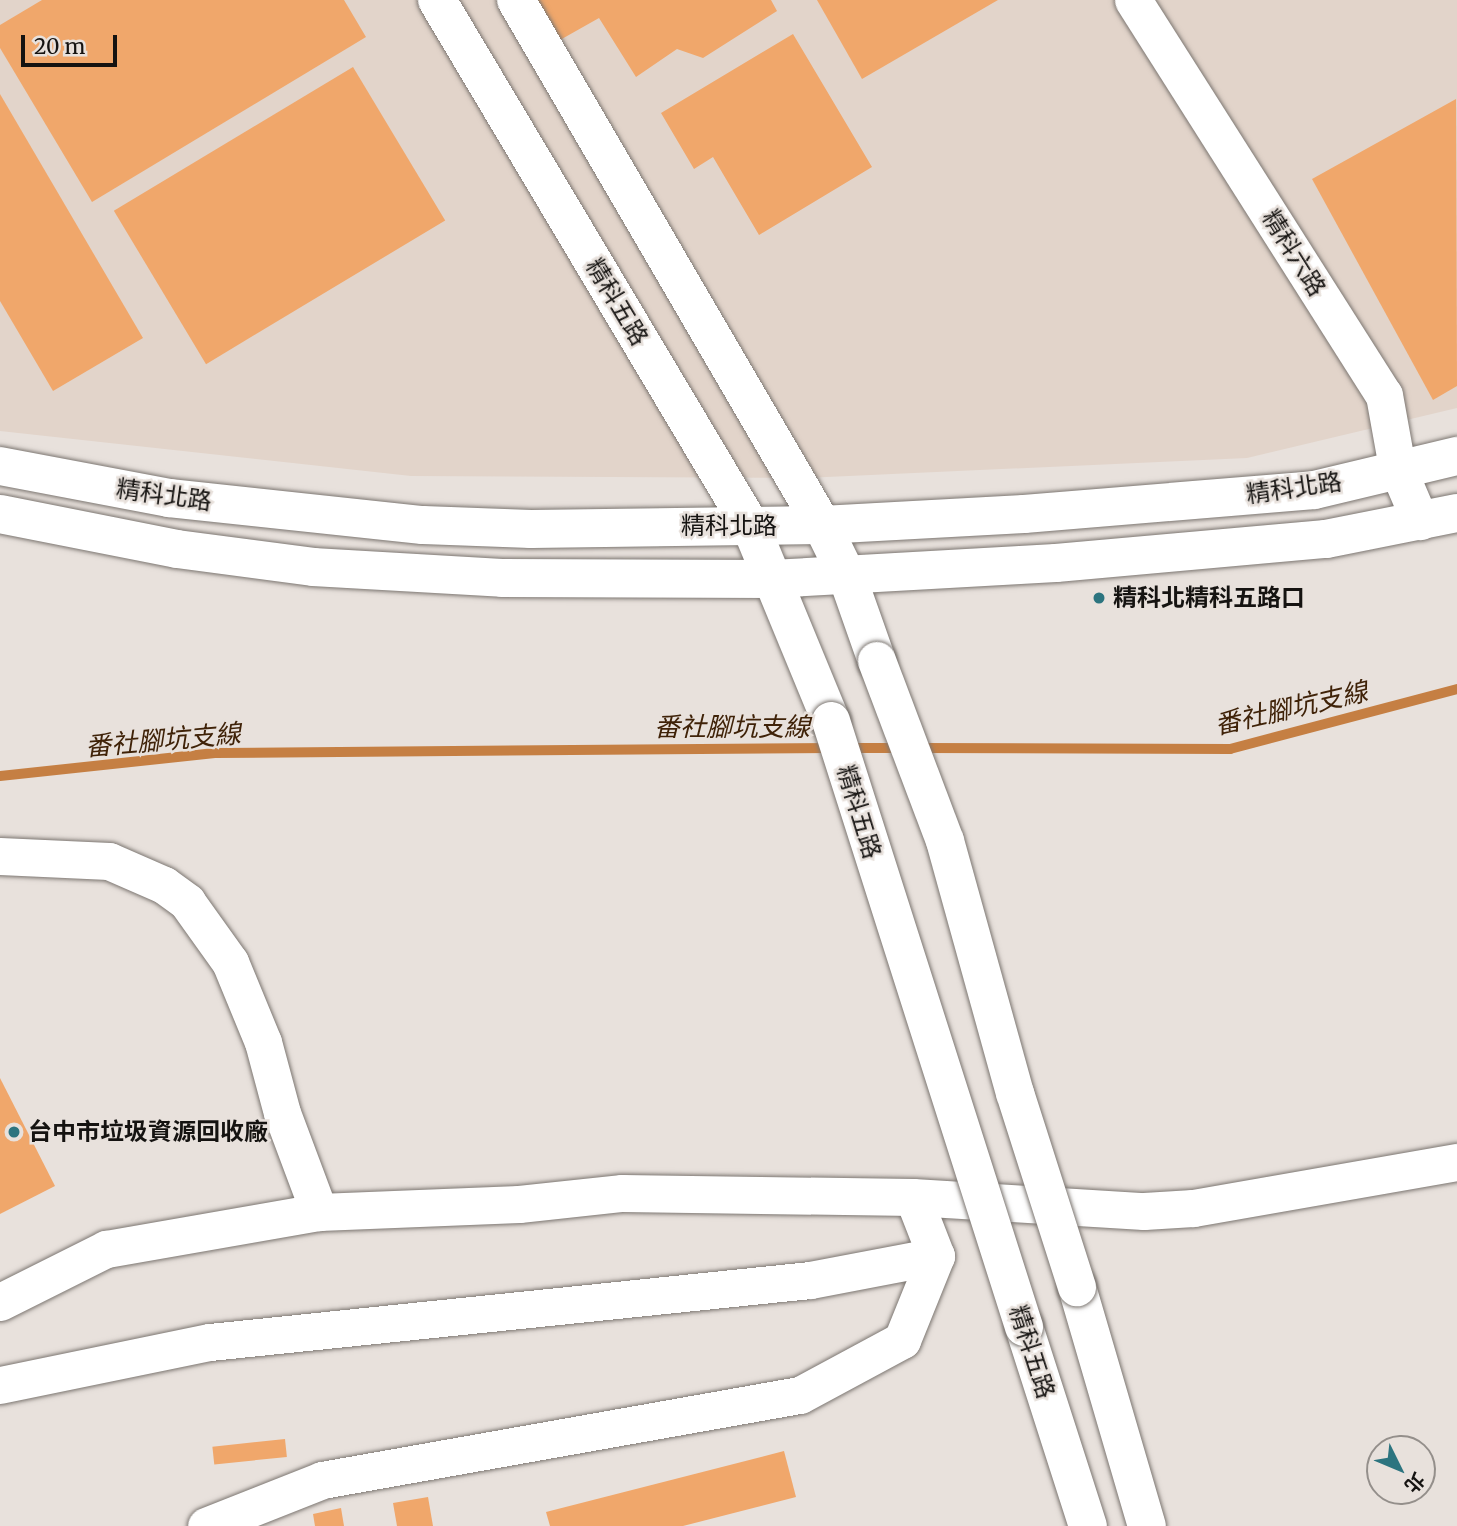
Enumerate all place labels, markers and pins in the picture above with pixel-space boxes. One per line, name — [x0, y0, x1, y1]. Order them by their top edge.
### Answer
place label: 精科北精科五路口 — [1113, 584, 1305, 612]
marker: 精科北精科五路口 — [1091, 590, 1107, 606]
place label: 台中市垃圾資源回收廠 — [28, 1118, 268, 1146]
marker: 台中市垃圾資源回收廠 — [6, 1124, 22, 1140]

